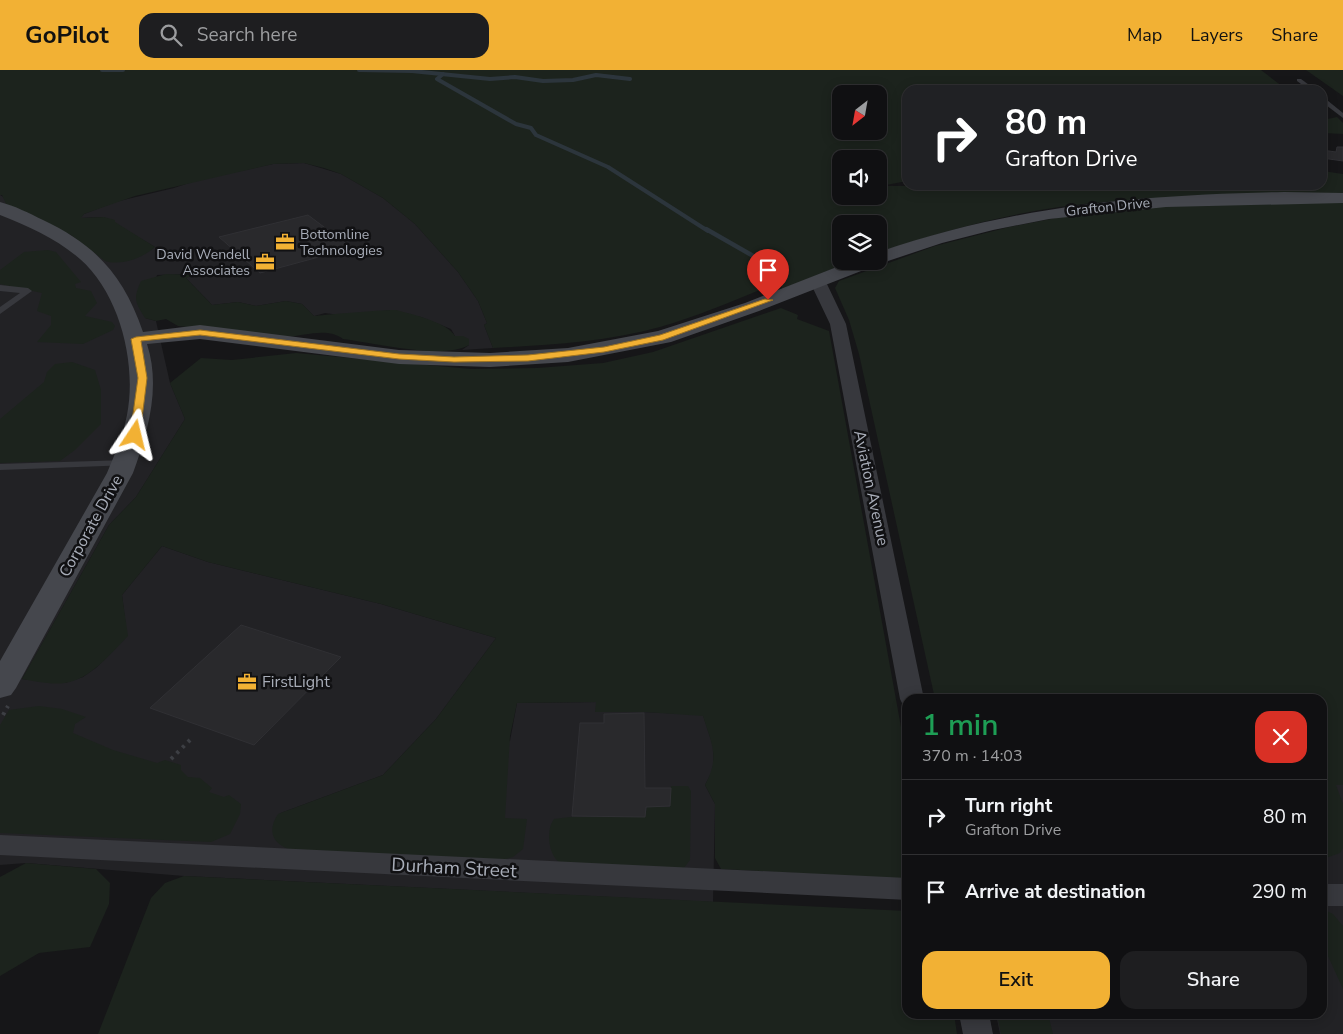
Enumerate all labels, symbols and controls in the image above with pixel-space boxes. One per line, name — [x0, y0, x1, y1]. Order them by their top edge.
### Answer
search box — [139, 13, 489, 58]
text: GoPilot — [25, 19, 109, 51]
icon: search — [157, 21, 185, 49]
text: Search here — [197, 22, 297, 48]
text: Map — [1127, 23, 1162, 47]
text: Layers — [1190, 23, 1243, 47]
text: Share — [1271, 23, 1318, 47]
north arrow — [832, 85, 888, 140]
map controls — [832, 85, 887, 270]
text: 80 m — [1005, 99, 1087, 146]
icon: right — [922, 105, 987, 170]
text: Grafton Drive — [1005, 144, 1137, 174]
button: sound — [832, 150, 887, 205]
street label: Grafton Drive — [1065, 193, 1151, 221]
button: layers — [832, 215, 887, 270]
place label: Bottomline Technologies — [300, 225, 383, 260]
office icon: Bottomline Technologies — [274, 231, 296, 253]
place label: David Wendell Associates — [156, 245, 251, 280]
pin — [747, 249, 789, 300]
office icon: David Wendell Associates — [254, 251, 276, 273]
icon: arrive — [754, 256, 782, 284]
position arrow — [108, 408, 160, 460]
street label: Aviation Avenue — [848, 428, 894, 548]
street label: Corporate Drive — [54, 471, 128, 581]
office icon: FirstLight — [236, 671, 258, 693]
place label: FirstLight — [262, 671, 330, 693]
text: 1 min — [922, 705, 998, 746]
button: close — [1255, 711, 1307, 763]
text: 370 m · 14:03 — [922, 745, 1023, 767]
text: Turn right — [965, 793, 1052, 819]
icon: right — [922, 803, 950, 831]
text: 80 m — [1263, 804, 1307, 830]
text: Grafton Drive — [965, 819, 1061, 841]
street label: Durham Street — [391, 852, 518, 884]
icon: arrive — [922, 878, 950, 906]
text: Arrive at destination — [965, 879, 1146, 905]
text: 290 m — [1252, 879, 1307, 905]
button: Exit — [922, 951, 1110, 1009]
button: Share — [1120, 951, 1307, 1009]

